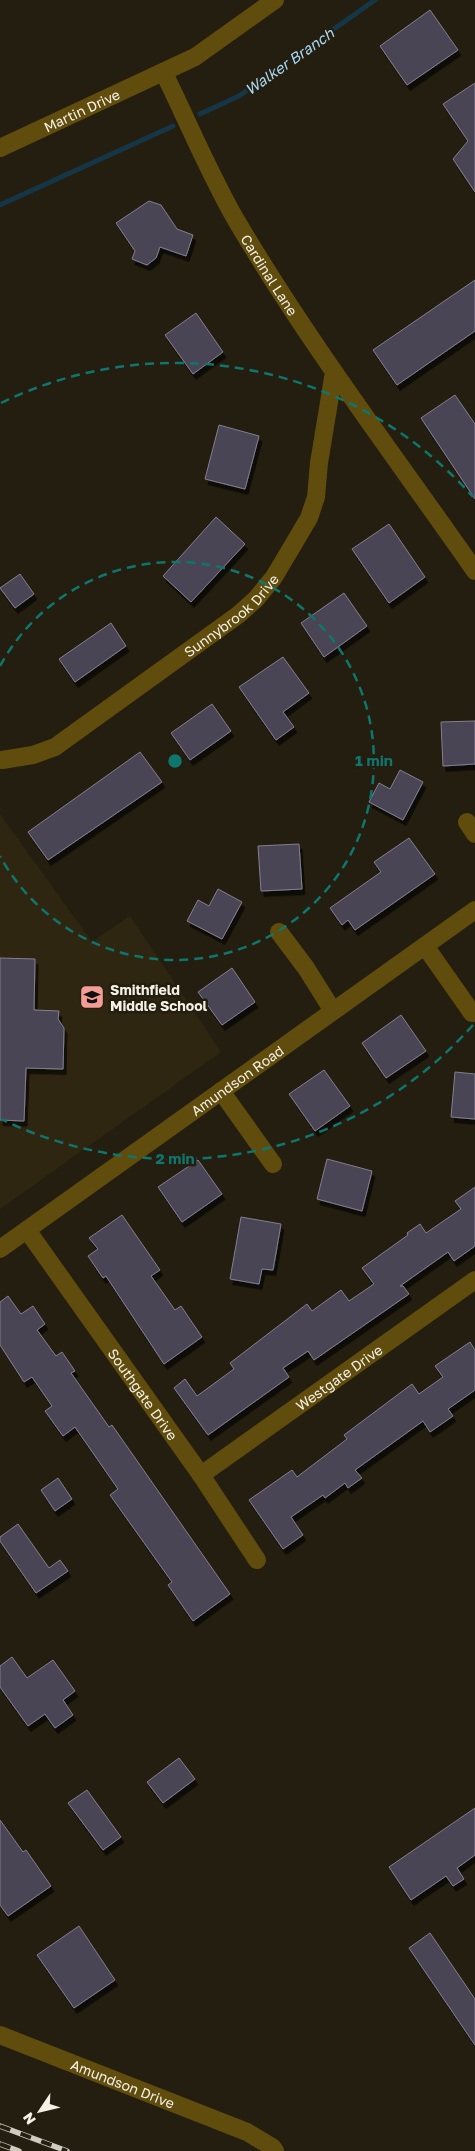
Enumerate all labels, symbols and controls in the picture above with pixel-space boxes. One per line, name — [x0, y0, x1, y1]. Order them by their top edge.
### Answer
water label: Walker Branch — [241, 23, 338, 98]
street label: Martin Drive — [41, 85, 122, 135]
street label: Cardinal Lane — [238, 231, 302, 318]
street label: Sunnybrook Drive — [180, 570, 282, 660]
text: 1 min — [355, 751, 393, 769]
centre of rings — [166, 752, 184, 770]
place label: Smithfield Middle School — [110, 981, 208, 1014]
school or university icon: Smithfield Middle School — [79, 984, 105, 1010]
street label: Amundson Road — [187, 1041, 286, 1119]
text: 2 min — [155, 1149, 195, 1167]
street label: Westgate Drive — [292, 1340, 385, 1414]
street label: Southgate Drive — [105, 1345, 182, 1443]
street label: Amundson Drive — [68, 2055, 177, 2111]
north arrow — [15, 2086, 65, 2136]
text: N — [19, 2110, 39, 2128]

